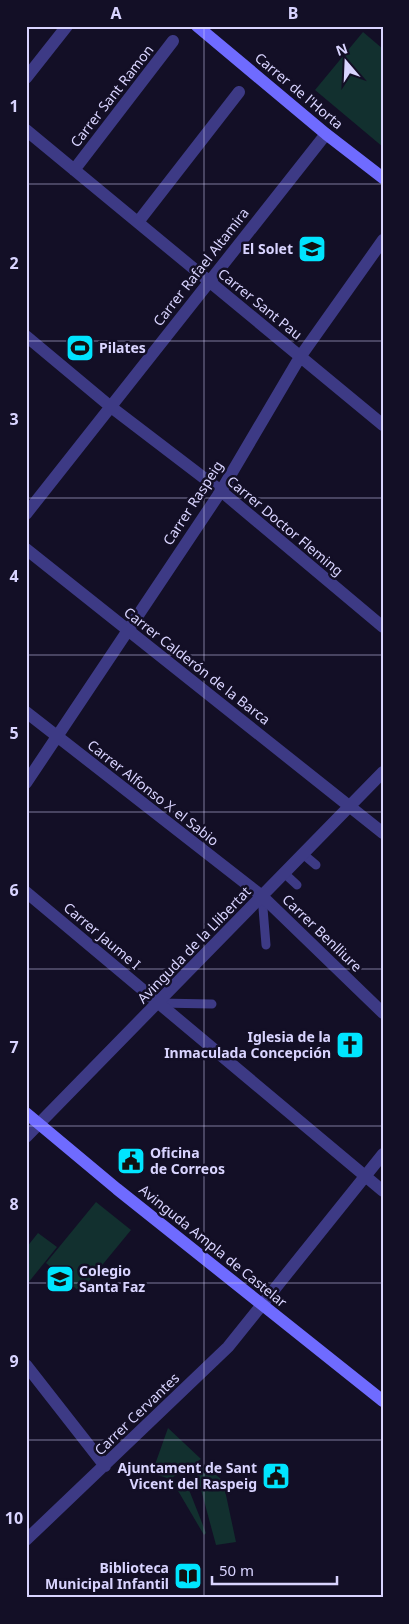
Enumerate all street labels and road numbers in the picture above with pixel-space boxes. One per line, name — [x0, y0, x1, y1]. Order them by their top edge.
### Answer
street label: Carrer Sant Ramon — [66, 41, 158, 151]
street label: Carrer de l'Horta — [251, 48, 347, 133]
street label: Carrer Rafael Altamira — [148, 204, 253, 330]
street label: Carrer Sant Pau — [214, 264, 306, 343]
street label: Carrer Raspeig — [158, 457, 227, 549]
street label: Carrer Doctor Fleming — [223, 471, 348, 580]
street label: Carrer Calderón de la Barca — [120, 603, 274, 729]
street label: Carrer Alfonso X el Sabio — [84, 735, 223, 850]
street label: Avinguda de la Llibertat — [133, 882, 255, 1007]
street label: Carrer Benlliure — [278, 890, 366, 976]
street label: Carrer Jaume I — [60, 898, 145, 974]
street label: Avinguda Ampla de Castelar — [135, 1180, 291, 1311]
street label: Carrer Cervantes — [90, 1368, 183, 1459]

